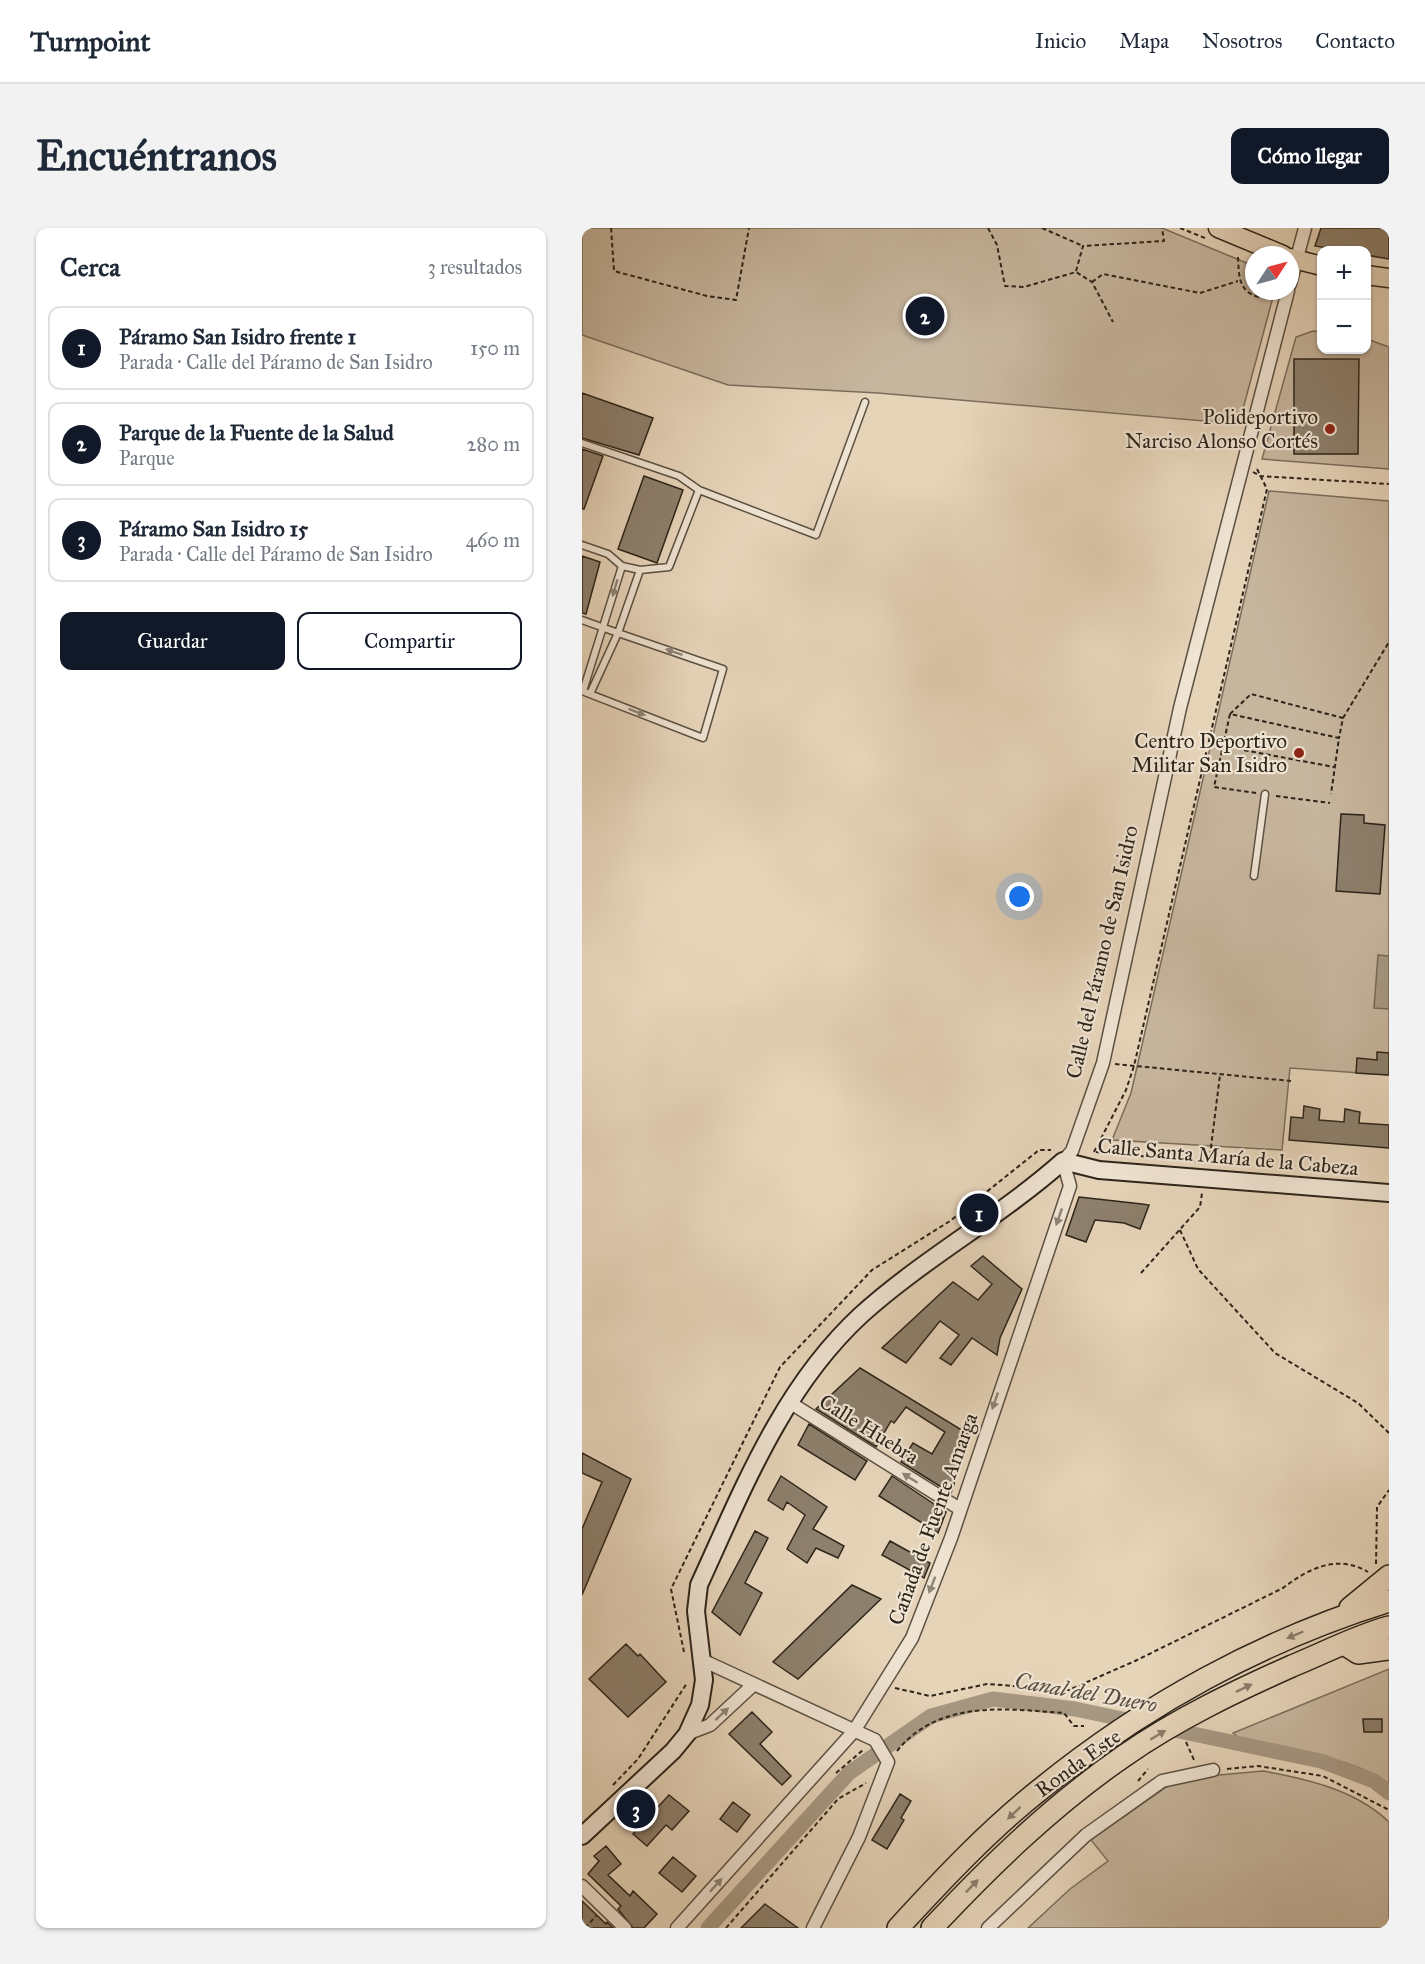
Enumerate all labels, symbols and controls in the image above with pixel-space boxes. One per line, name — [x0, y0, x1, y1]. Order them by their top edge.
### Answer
text: Turnpoint — [30, 24, 150, 59]
text: Inicio — [1035, 28, 1086, 54]
text: Mapa — [1119, 28, 1169, 54]
text: Nosotros — [1202, 28, 1282, 54]
text: Contacto — [1315, 28, 1395, 54]
button: Cómo llegar — [1231, 128, 1389, 184]
text: Encuéntranos — [36, 130, 277, 182]
north arrow — [1245, 246, 1299, 300]
map controls — [1317, 246, 1371, 354]
button: + — [1317, 246, 1371, 300]
text: Cerca — [60, 251, 120, 283]
text: 3 resultados — [428, 255, 522, 279]
pin: 2 — [906, 294, 944, 338]
button: − — [1317, 300, 1371, 354]
text: Páramo San Isidro frente 1 — [119, 323, 356, 350]
text: 1 — [78, 336, 85, 360]
text: 150 m — [470, 336, 520, 360]
text: Parada · Calle del Páramo de San Isidro — [119, 350, 433, 374]
place label: Polideportivo Narciso Alonso Cortés — [1125, 404, 1318, 454]
text: Parque de la Fuente de la Salud — [119, 419, 394, 446]
marker: Polideportivo Narciso Alonso Cortés — [1323, 422, 1337, 436]
text: 2 — [77, 432, 86, 456]
text: 280 m — [467, 432, 520, 456]
text: Parque — [119, 446, 175, 470]
text: Páramo San Isidro 15 — [119, 515, 308, 542]
text: 3 — [78, 528, 86, 552]
text: 460 m — [466, 528, 520, 552]
text: Parada · Calle del Páramo de San Isidro — [119, 542, 433, 566]
one-way arrow — [610, 579, 619, 597]
button: Guardar — [60, 612, 285, 670]
button: Compartir — [297, 612, 522, 670]
one-way arrow — [665, 647, 683, 656]
one-way arrow — [628, 707, 646, 717]
place label: Centro Deportivo Militar San Isidro — [1131, 728, 1287, 778]
marker: Centro Deportivo Militar San Isidro — [1292, 746, 1306, 760]
street label: Calle del Páramo de San Isidro — [1060, 823, 1144, 1081]
your location — [1005, 882, 1034, 911]
street label: Calle Santa María de la Cabeza — [1096, 1133, 1360, 1181]
pin: 1 — [960, 1190, 998, 1236]
one-way arrow — [1053, 1208, 1063, 1226]
street label: Calle Huebra — [814, 1388, 924, 1470]
one-way arrow — [990, 1392, 1000, 1410]
street label: Cañada de Fuente Amarga — [883, 1409, 984, 1629]
one-way arrow — [902, 1472, 919, 1483]
one-way arrow — [927, 1577, 937, 1595]
one-way arrow — [1285, 1630, 1303, 1640]
water label: Canal del Duero — [1013, 1667, 1159, 1718]
one-way arrow — [1235, 1684, 1252, 1693]
one-way arrow — [715, 1707, 729, 1721]
street label: Ronda Este — [1030, 1723, 1126, 1803]
one-way arrow — [1150, 1729, 1166, 1740]
pin: 3 — [616, 1786, 656, 1832]
one-way arrow — [1006, 1806, 1021, 1820]
one-way arrow — [709, 1877, 723, 1892]
one-way arrow — [965, 1879, 979, 1893]

